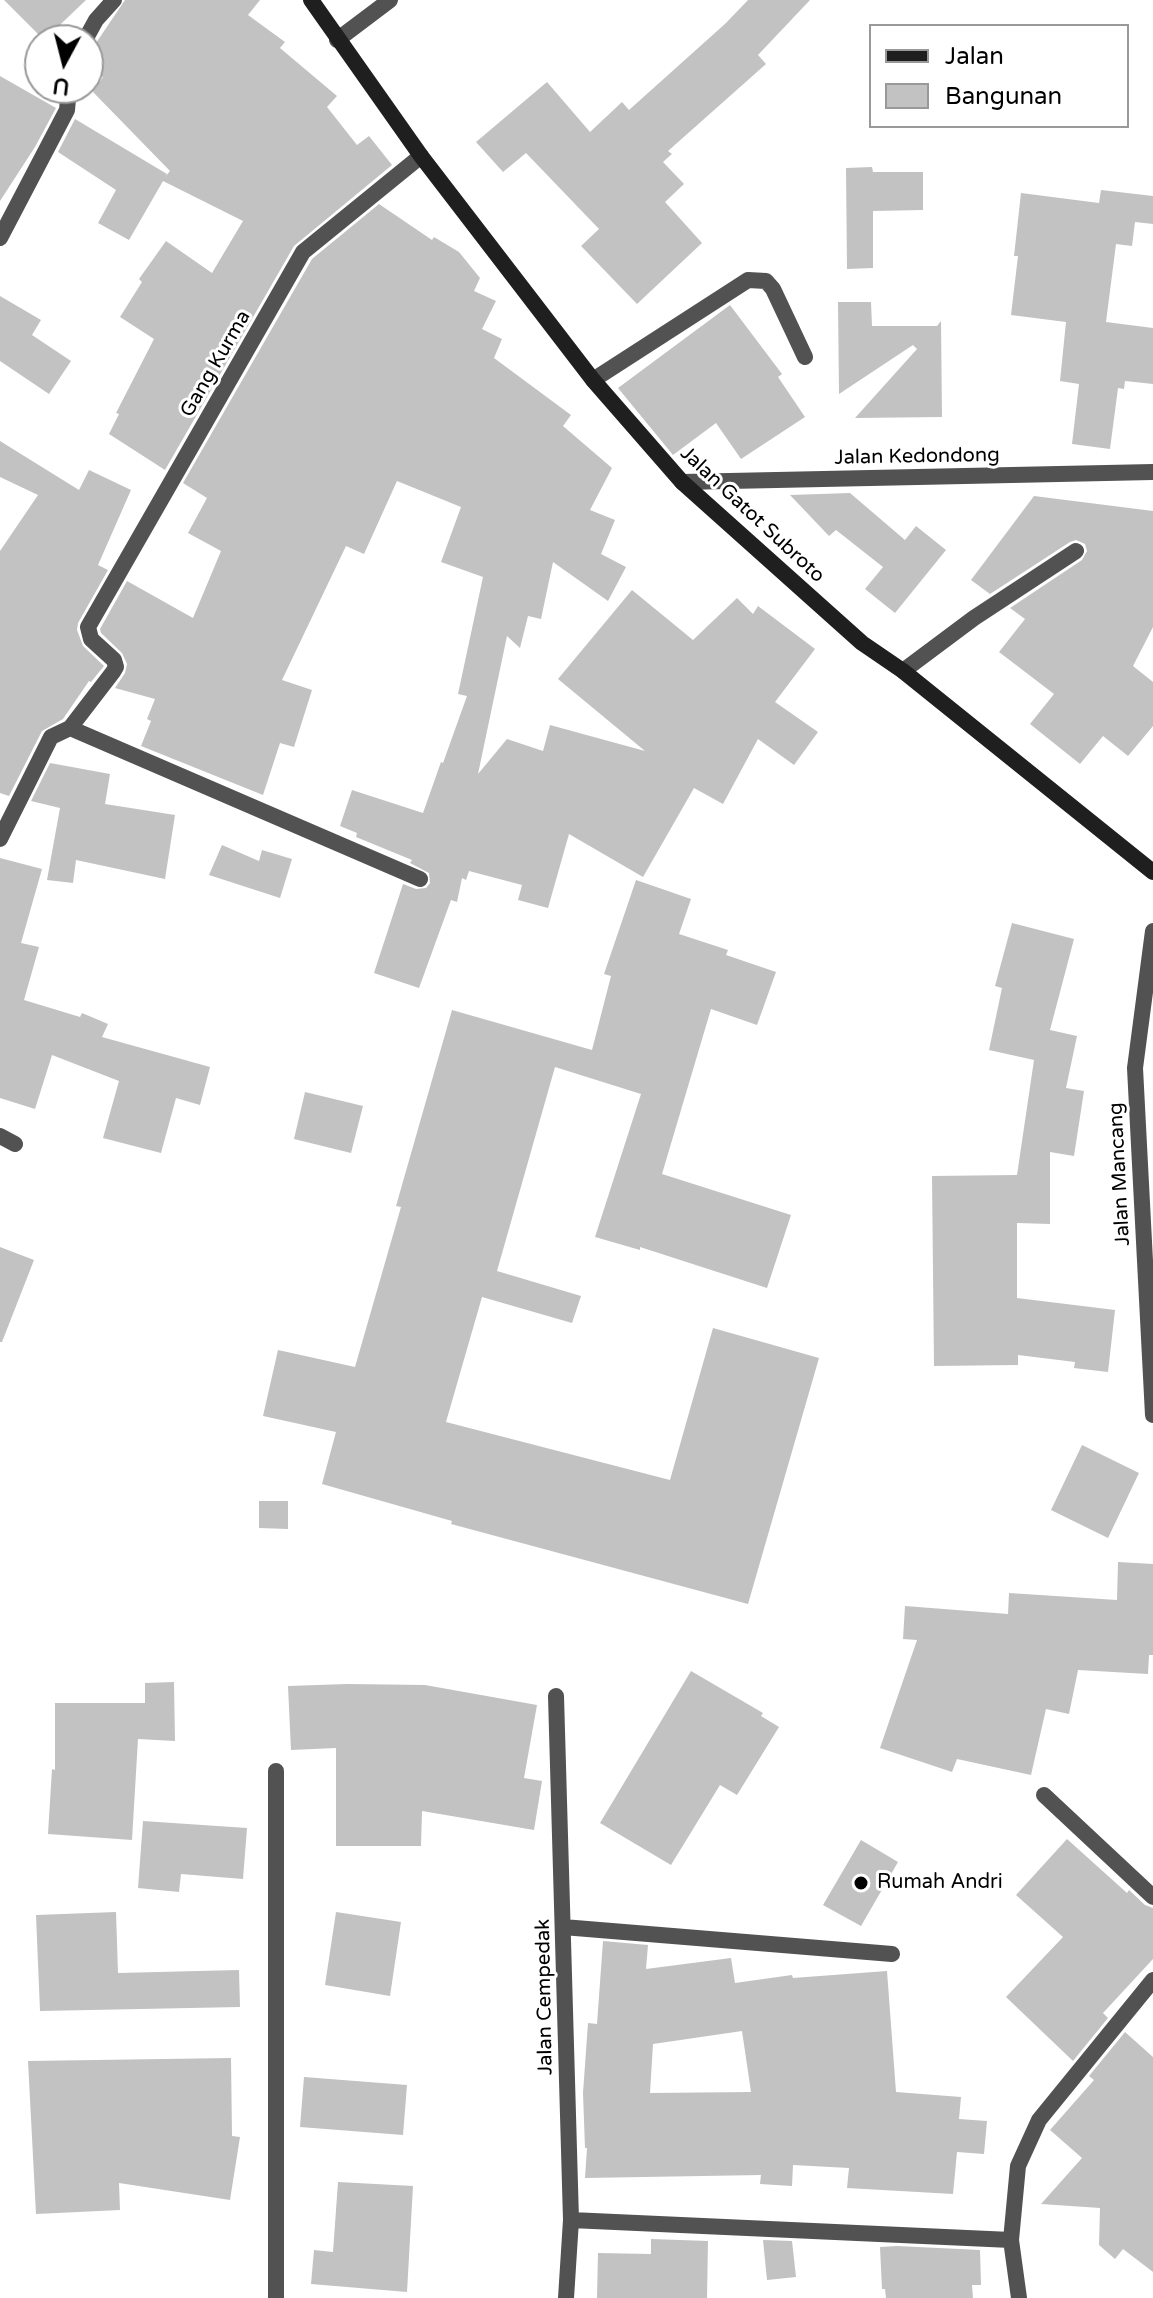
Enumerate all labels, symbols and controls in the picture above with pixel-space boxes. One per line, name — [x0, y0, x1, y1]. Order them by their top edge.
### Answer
north arrow — [24, 24, 104, 104]
legend — [869, 24, 1129, 128]
text: Jalan — [945, 42, 1004, 71]
text: U — [51, 72, 71, 100]
text: Bangunan — [945, 82, 1062, 111]
street label: Gang Kurma — [176, 306, 256, 422]
street label: Jalan Gatot Subroto — [675, 442, 829, 588]
street label: Jalan Kedondong — [834, 444, 1000, 470]
street label: Jalan Mancang — [1104, 1102, 1136, 1246]
place label: Rumah Andri — [877, 1871, 1003, 1895]
marker: Rumah Andri — [852, 1874, 870, 1892]
street label: Jalan Cempedak — [532, 1919, 558, 2075]

